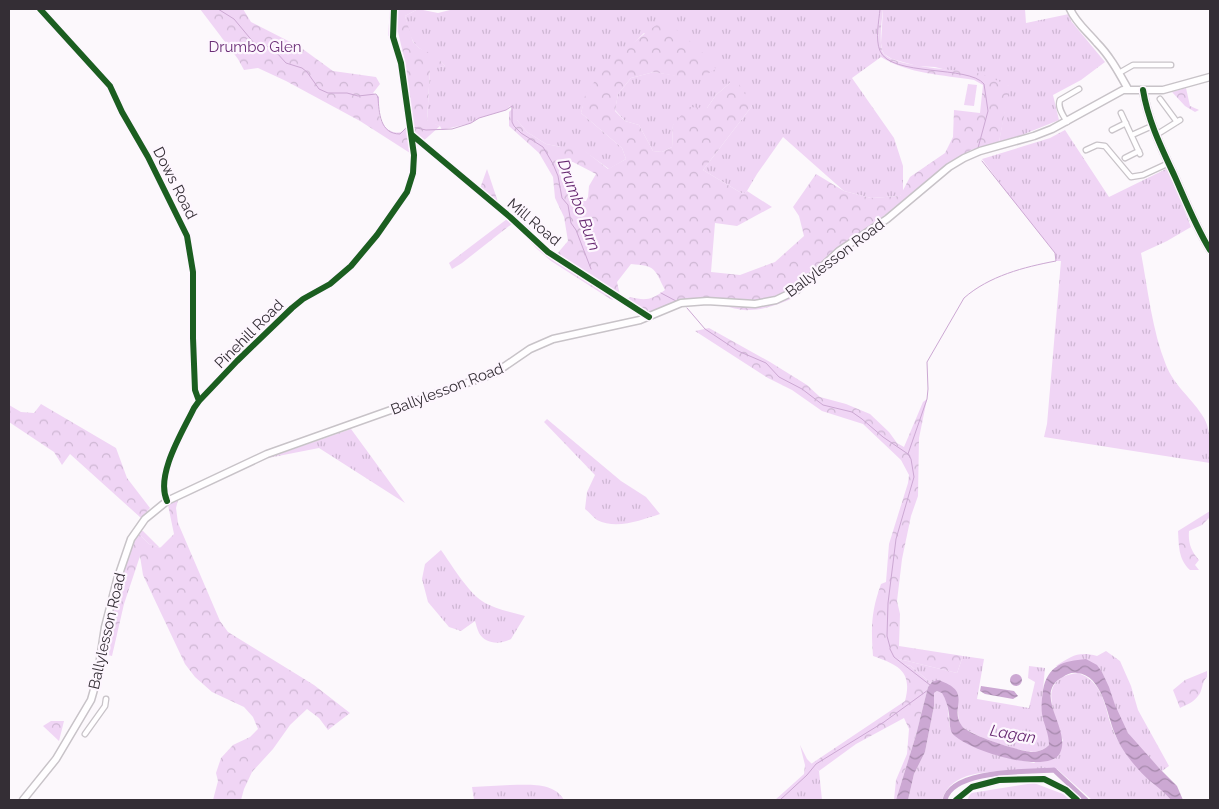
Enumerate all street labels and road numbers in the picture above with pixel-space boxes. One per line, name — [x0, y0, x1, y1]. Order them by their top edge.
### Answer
street label: Dows Road — [149, 144, 201, 222]
street label: Mill Road — [504, 195, 564, 249]
street label: Ballylesson Road — [782, 215, 888, 301]
street label: Pinehill Road — [211, 296, 287, 372]
street label: Ballylesson Road — [388, 359, 506, 419]
street label: Ballylesson Road — [85, 571, 129, 691]

